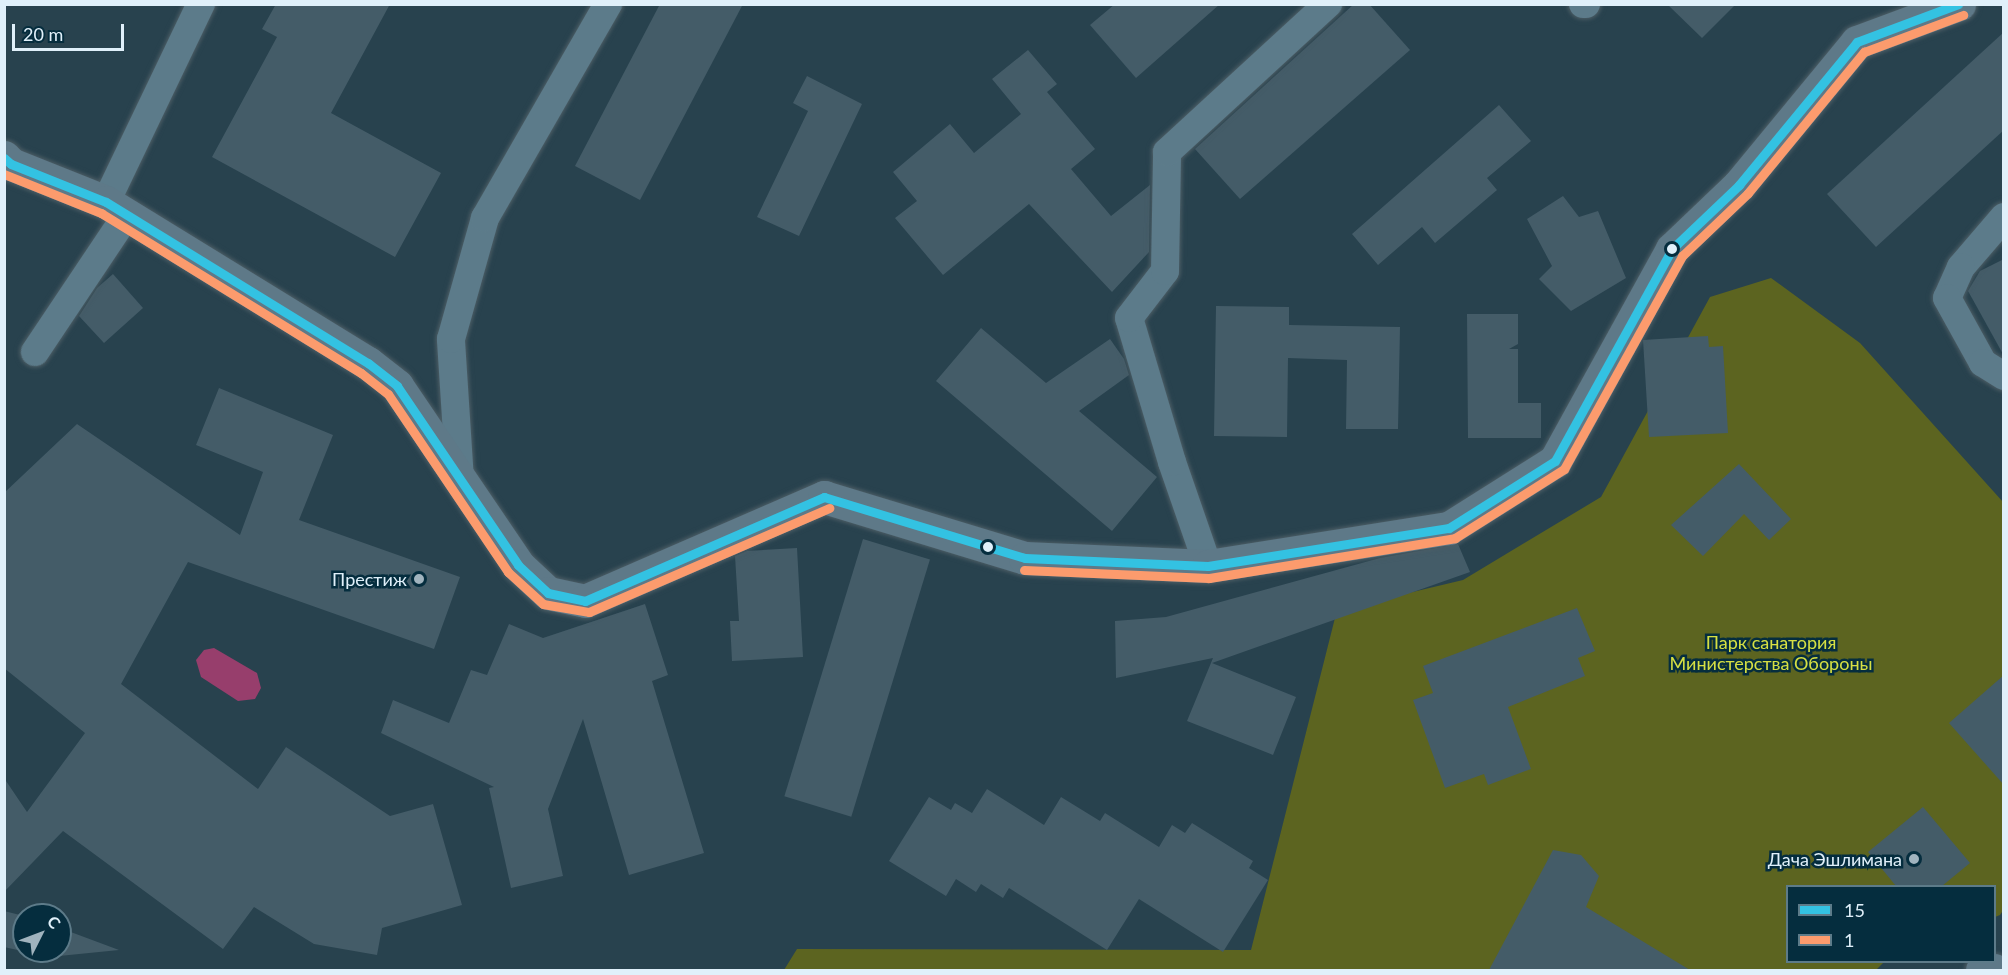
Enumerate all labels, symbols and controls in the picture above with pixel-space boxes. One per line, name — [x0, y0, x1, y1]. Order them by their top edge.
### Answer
scale bar — [15, 12, 128, 50]
text: 20 m — [23, 23, 63, 45]
unlabelled marker — [1666, 243, 1678, 255]
unlabelled marker — [982, 541, 994, 553]
place label: Престиж — [332, 568, 407, 590]
marker: Престиж — [412, 572, 426, 586]
park label: Парк санатория Министерства Обороны — [1669, 632, 1873, 674]
place label: Дача Эшлимана — [1768, 848, 1902, 870]
marker: Дача Эшлимана — [1907, 852, 1921, 866]
legend — [1786, 885, 1996, 963]
text: 15 — [1844, 899, 1865, 921]
north arrow — [12, 903, 72, 963]
text: С — [44, 912, 65, 932]
text: 1 — [1844, 929, 1854, 951]

